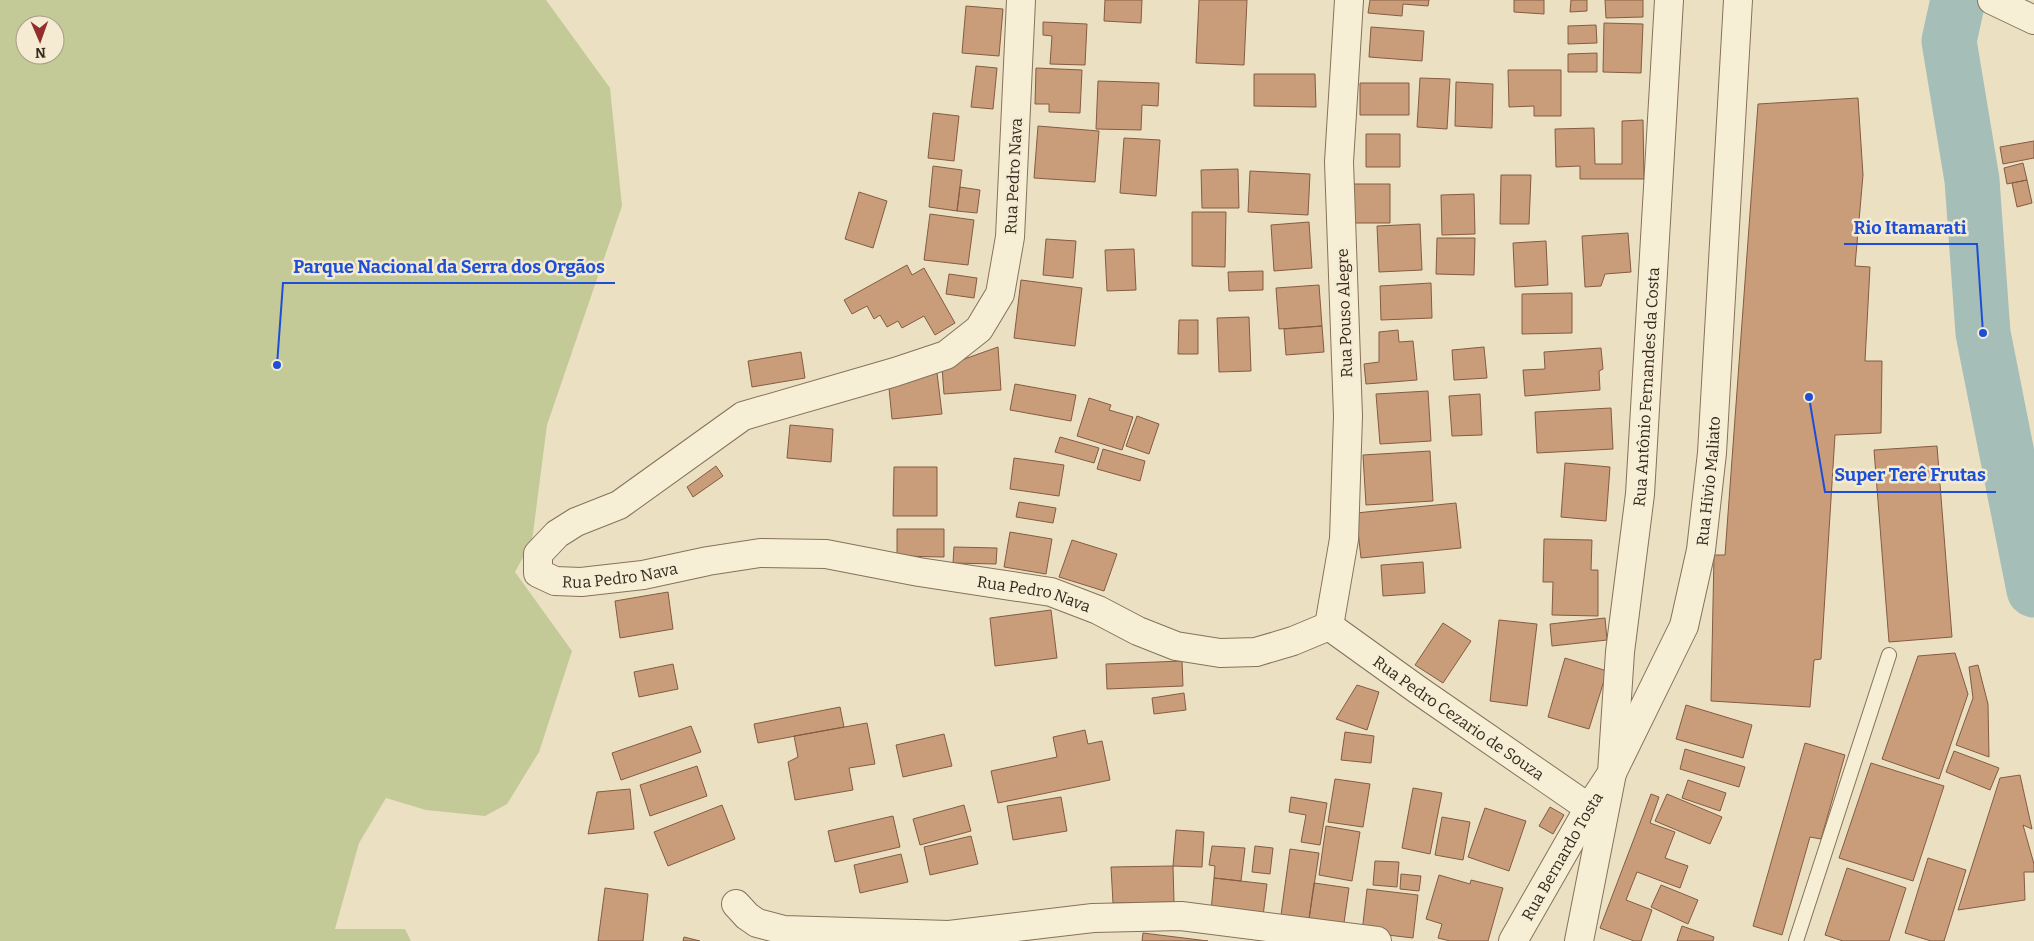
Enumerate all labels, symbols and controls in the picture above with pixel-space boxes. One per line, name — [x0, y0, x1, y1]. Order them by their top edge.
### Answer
north arrow — [15, 15, 65, 65]
text: N — [35, 44, 46, 61]
street label: Rua Pedro Nava — [1001, 117, 1026, 235]
callout: Rio Itamarati — [1844, 211, 1977, 244]
text: Rio Itamarati — [1854, 217, 1967, 239]
street label: Rua Pouso Alegre — [1333, 248, 1356, 378]
callout: Parque Nacional da Serra dos Orgãos — [283, 250, 615, 283]
text: Parque Nacional da Serra dos Orgãos — [293, 256, 605, 278]
street label: Rua Antônio Fernandes da Costa — [1629, 266, 1663, 508]
street label: Rua Hivio Maliato — [1693, 416, 1724, 547]
callout: Super Terê Frutas — [1825, 459, 1996, 492]
text: Super Terê Frutas — [1834, 464, 1986, 486]
street label: Rua Pedro Nava — [562, 559, 680, 592]
street label: Rua Pedro Nava — [976, 572, 1093, 616]
street label: Rua Pedro Cezario de Souza — [1369, 652, 1548, 784]
street label: Rua Bernardo Tosta — [1518, 788, 1607, 924]

